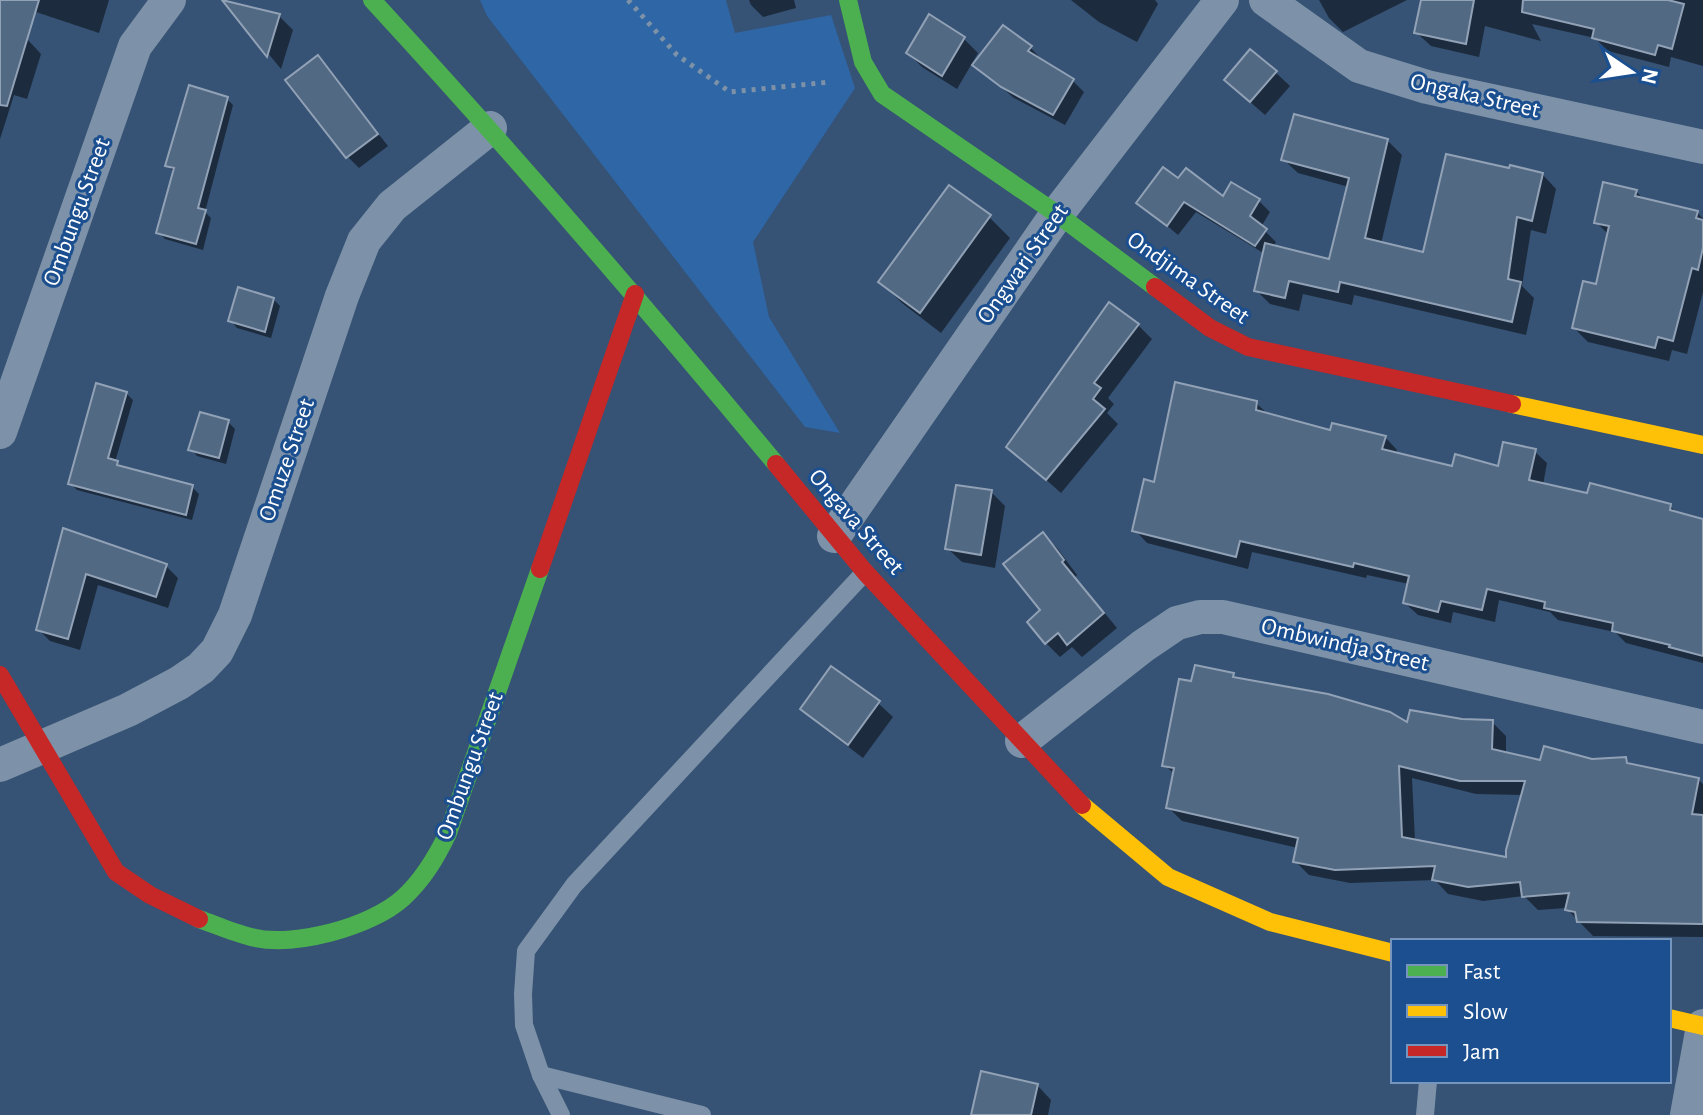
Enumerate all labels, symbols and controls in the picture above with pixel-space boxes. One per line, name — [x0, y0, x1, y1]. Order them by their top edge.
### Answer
north arrow — [1591, 32, 1671, 112]
text: N — [1637, 66, 1662, 86]
street label: Ongaka Street — [1408, 69, 1542, 123]
street label: Ombungu Street — [39, 134, 115, 289]
street label: Ongwari Street — [973, 200, 1073, 328]
street label: Ondjima Street — [1123, 227, 1254, 329]
street label: Omuze Street — [255, 395, 319, 524]
street label: Ongava Street — [804, 465, 908, 580]
street label: Ombwindja Street — [1259, 614, 1431, 676]
street label: Ombungu Street — [432, 688, 508, 843]
legend — [1391, 939, 1671, 1083]
text: Fast — [1463, 960, 1501, 984]
text: Slow — [1463, 1000, 1508, 1024]
text: Jam — [1463, 1040, 1500, 1064]

